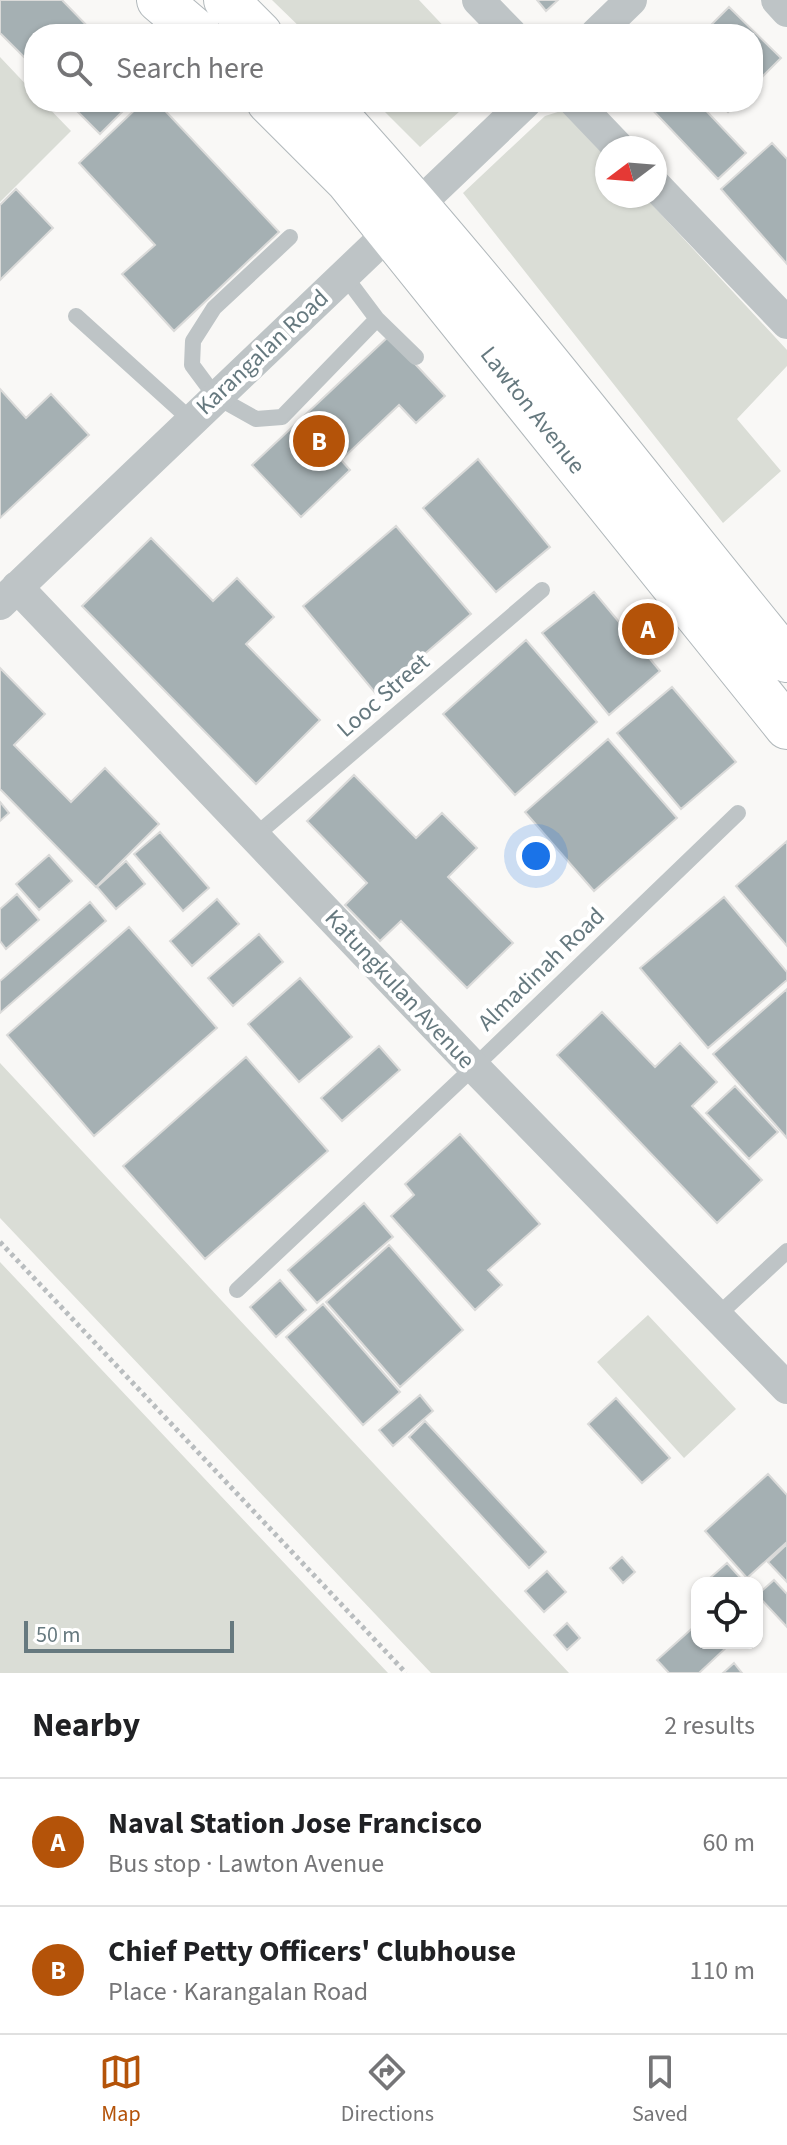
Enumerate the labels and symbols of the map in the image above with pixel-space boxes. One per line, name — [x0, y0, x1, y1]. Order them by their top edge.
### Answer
north arrow — [595, 136, 667, 208]
street label: Karangalan Road — [188, 281, 337, 423]
street label: Lawton Avenue — [472, 339, 594, 482]
pin: B — [293, 411, 345, 471]
pin: A — [622, 599, 674, 659]
street label: Looc Street — [329, 645, 438, 746]
your location — [516, 836, 556, 876]
street label: Almadinah Road — [470, 899, 613, 1039]
street label: Katungkulan Avenue — [316, 902, 483, 1077]
scale bar — [24, 1617, 234, 1653]

